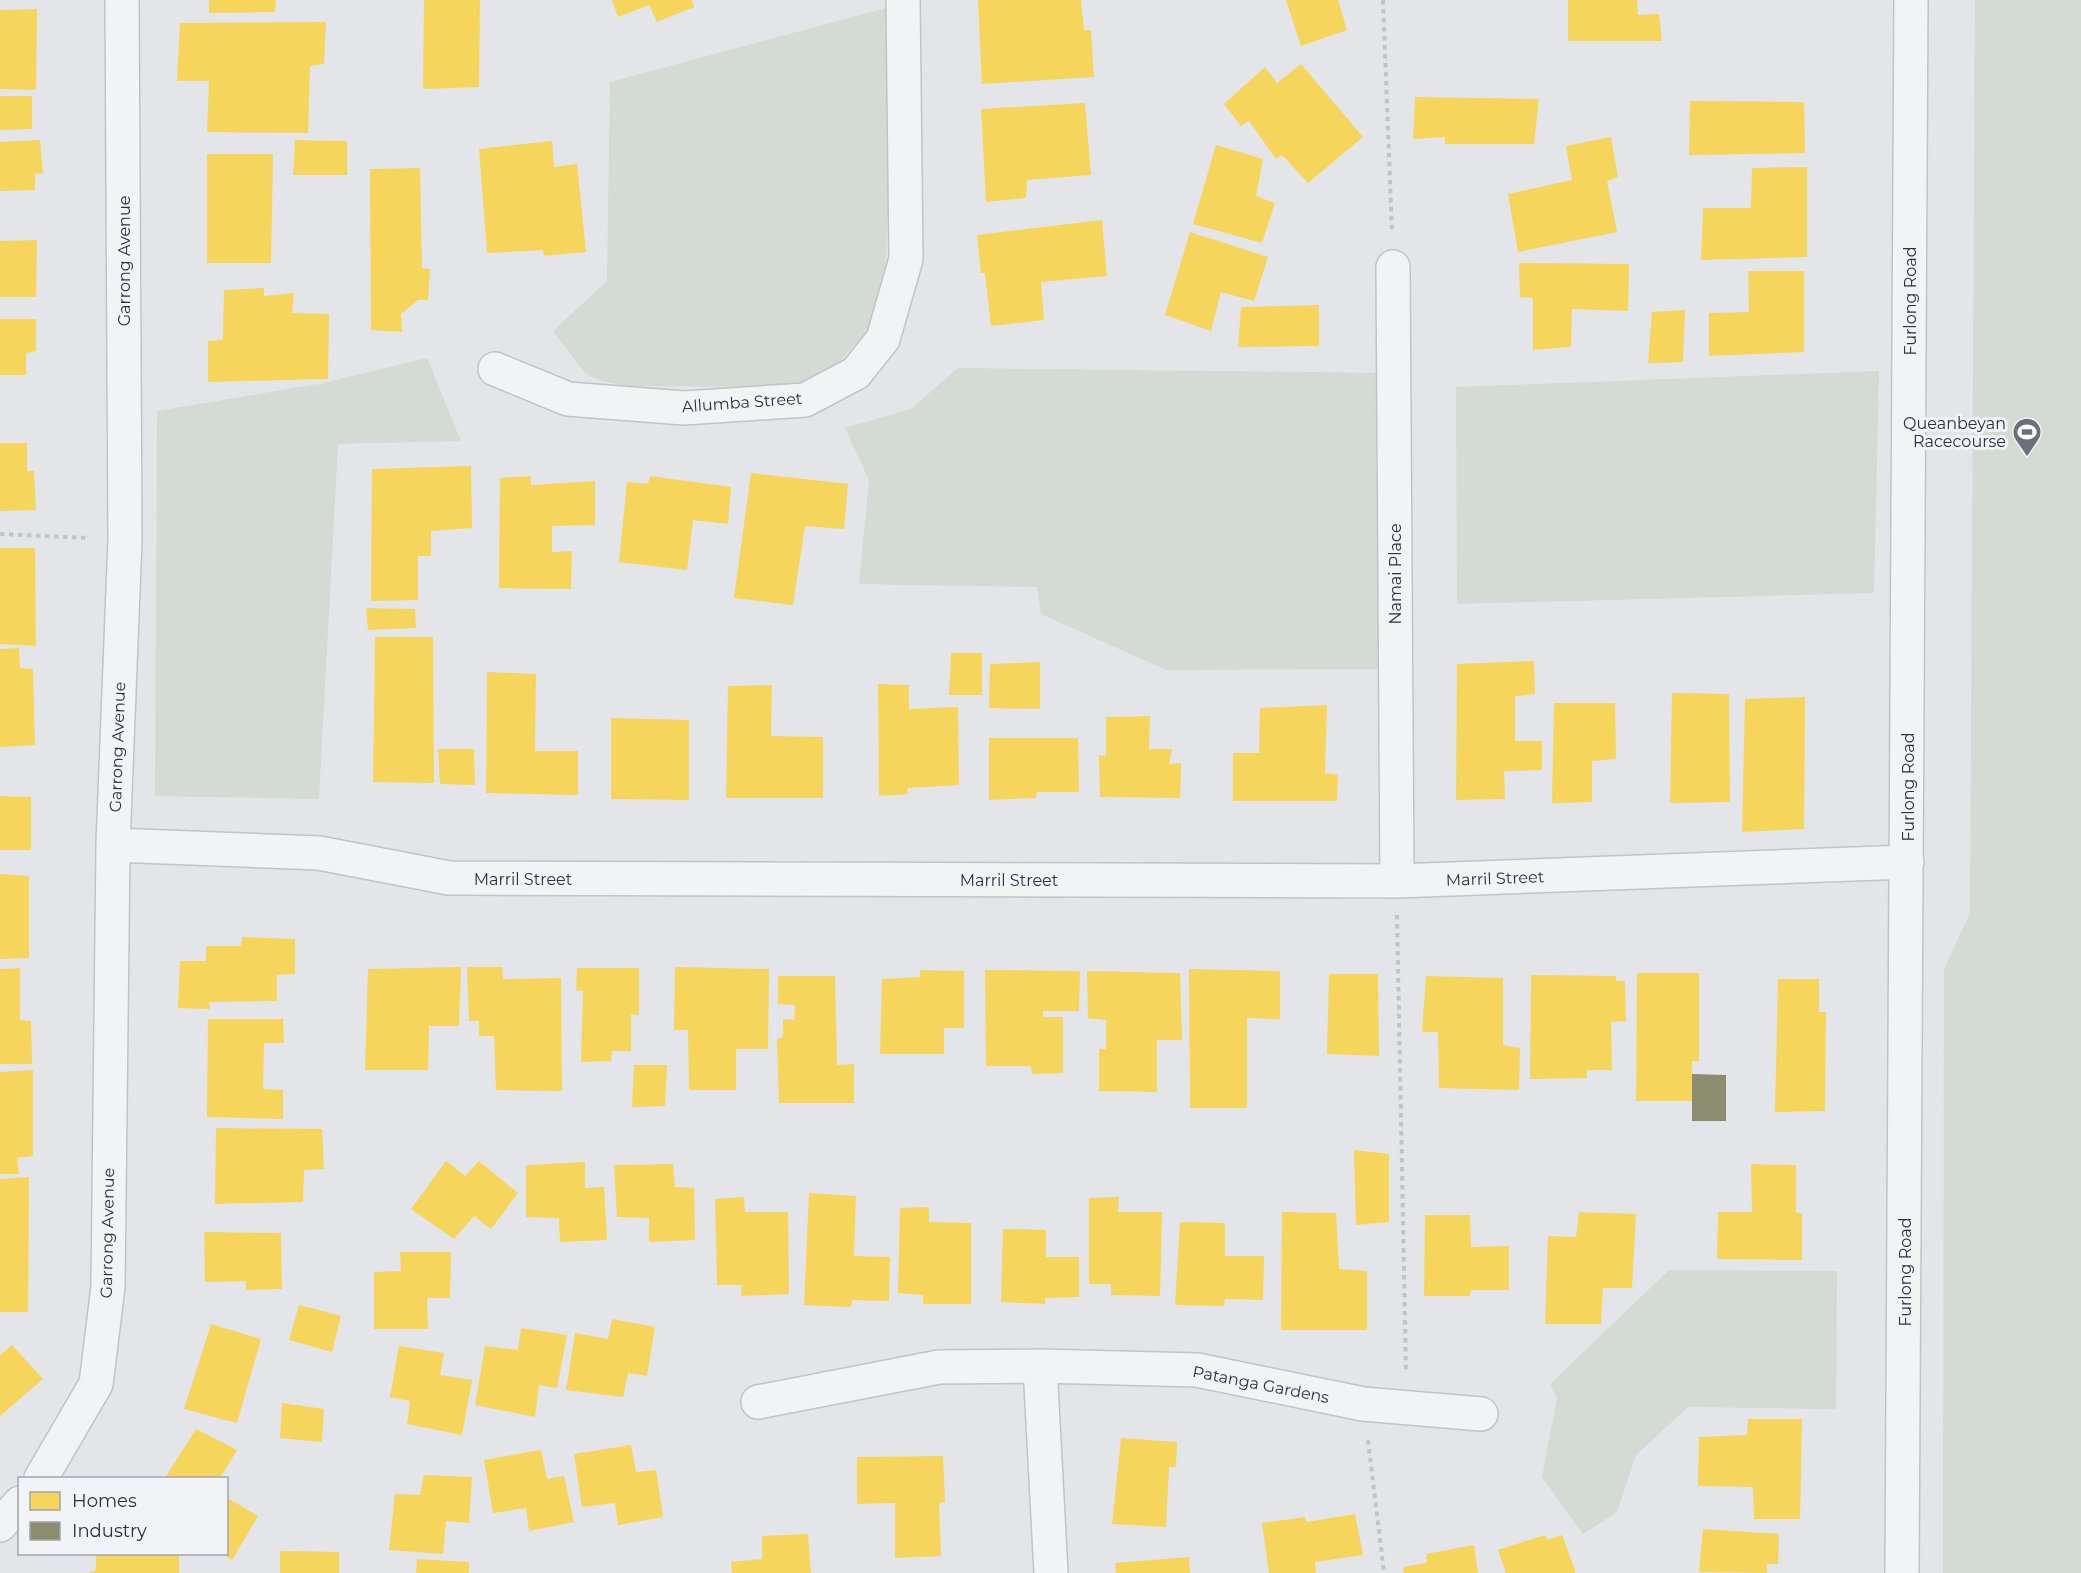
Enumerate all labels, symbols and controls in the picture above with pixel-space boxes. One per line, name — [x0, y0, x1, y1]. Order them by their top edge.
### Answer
street label: Garrong Avenue — [115, 196, 134, 326]
street label: Furlong Road — [1901, 246, 1920, 356]
street label: Allumba Street — [681, 389, 803, 416]
place label: Queanbeyan Racecourse — [1903, 414, 2006, 451]
sports icon: Queanbeyan Racecourse — [2011, 416, 2043, 458]
street label: Namai Place — [1386, 523, 1405, 625]
street label: Garrong Avenue — [106, 681, 129, 813]
street label: Furlong Road — [1899, 732, 1918, 842]
street label: Marril Street — [1445, 867, 1545, 890]
street label: Marril Street — [474, 870, 573, 889]
street label: Marril Street — [960, 871, 1059, 890]
street label: Garrong Avenue — [97, 1168, 118, 1299]
street label: Furlong Road — [1896, 1217, 1915, 1327]
street label: Patanga Gardens — [1191, 1362, 1331, 1407]
legend — [18, 1477, 228, 1555]
text: Homes — [72, 1490, 137, 1512]
text: Industry — [72, 1520, 147, 1542]

